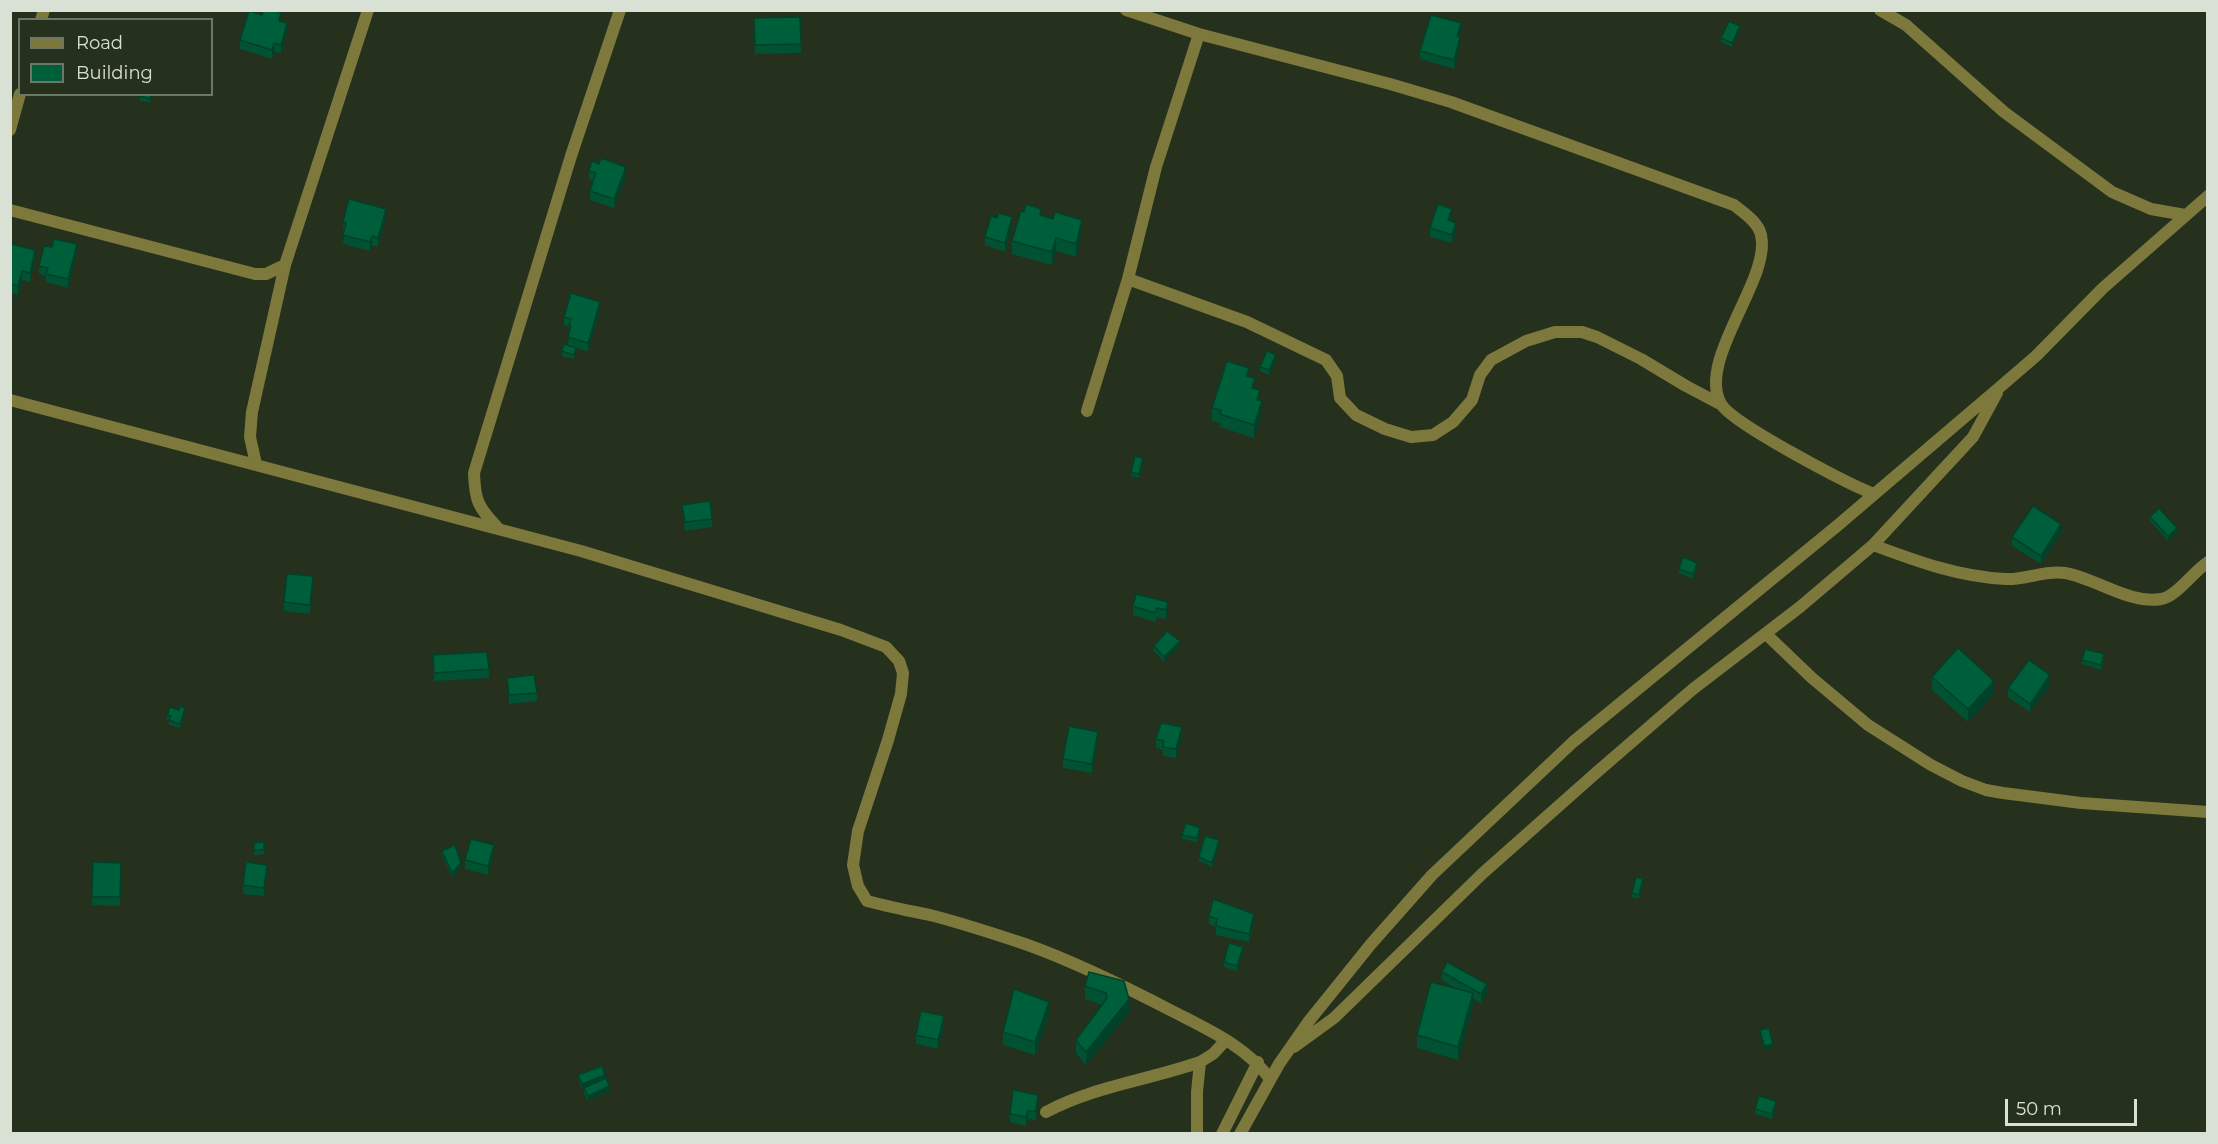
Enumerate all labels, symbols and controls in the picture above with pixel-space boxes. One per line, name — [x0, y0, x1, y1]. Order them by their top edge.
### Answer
legend — [18, 18, 213, 96]
text: Road — [76, 32, 123, 54]
text: Building — [76, 62, 153, 84]
scale bar — [2008, 1087, 2140, 1125]
text: 50 m — [2016, 1098, 2062, 1120]

